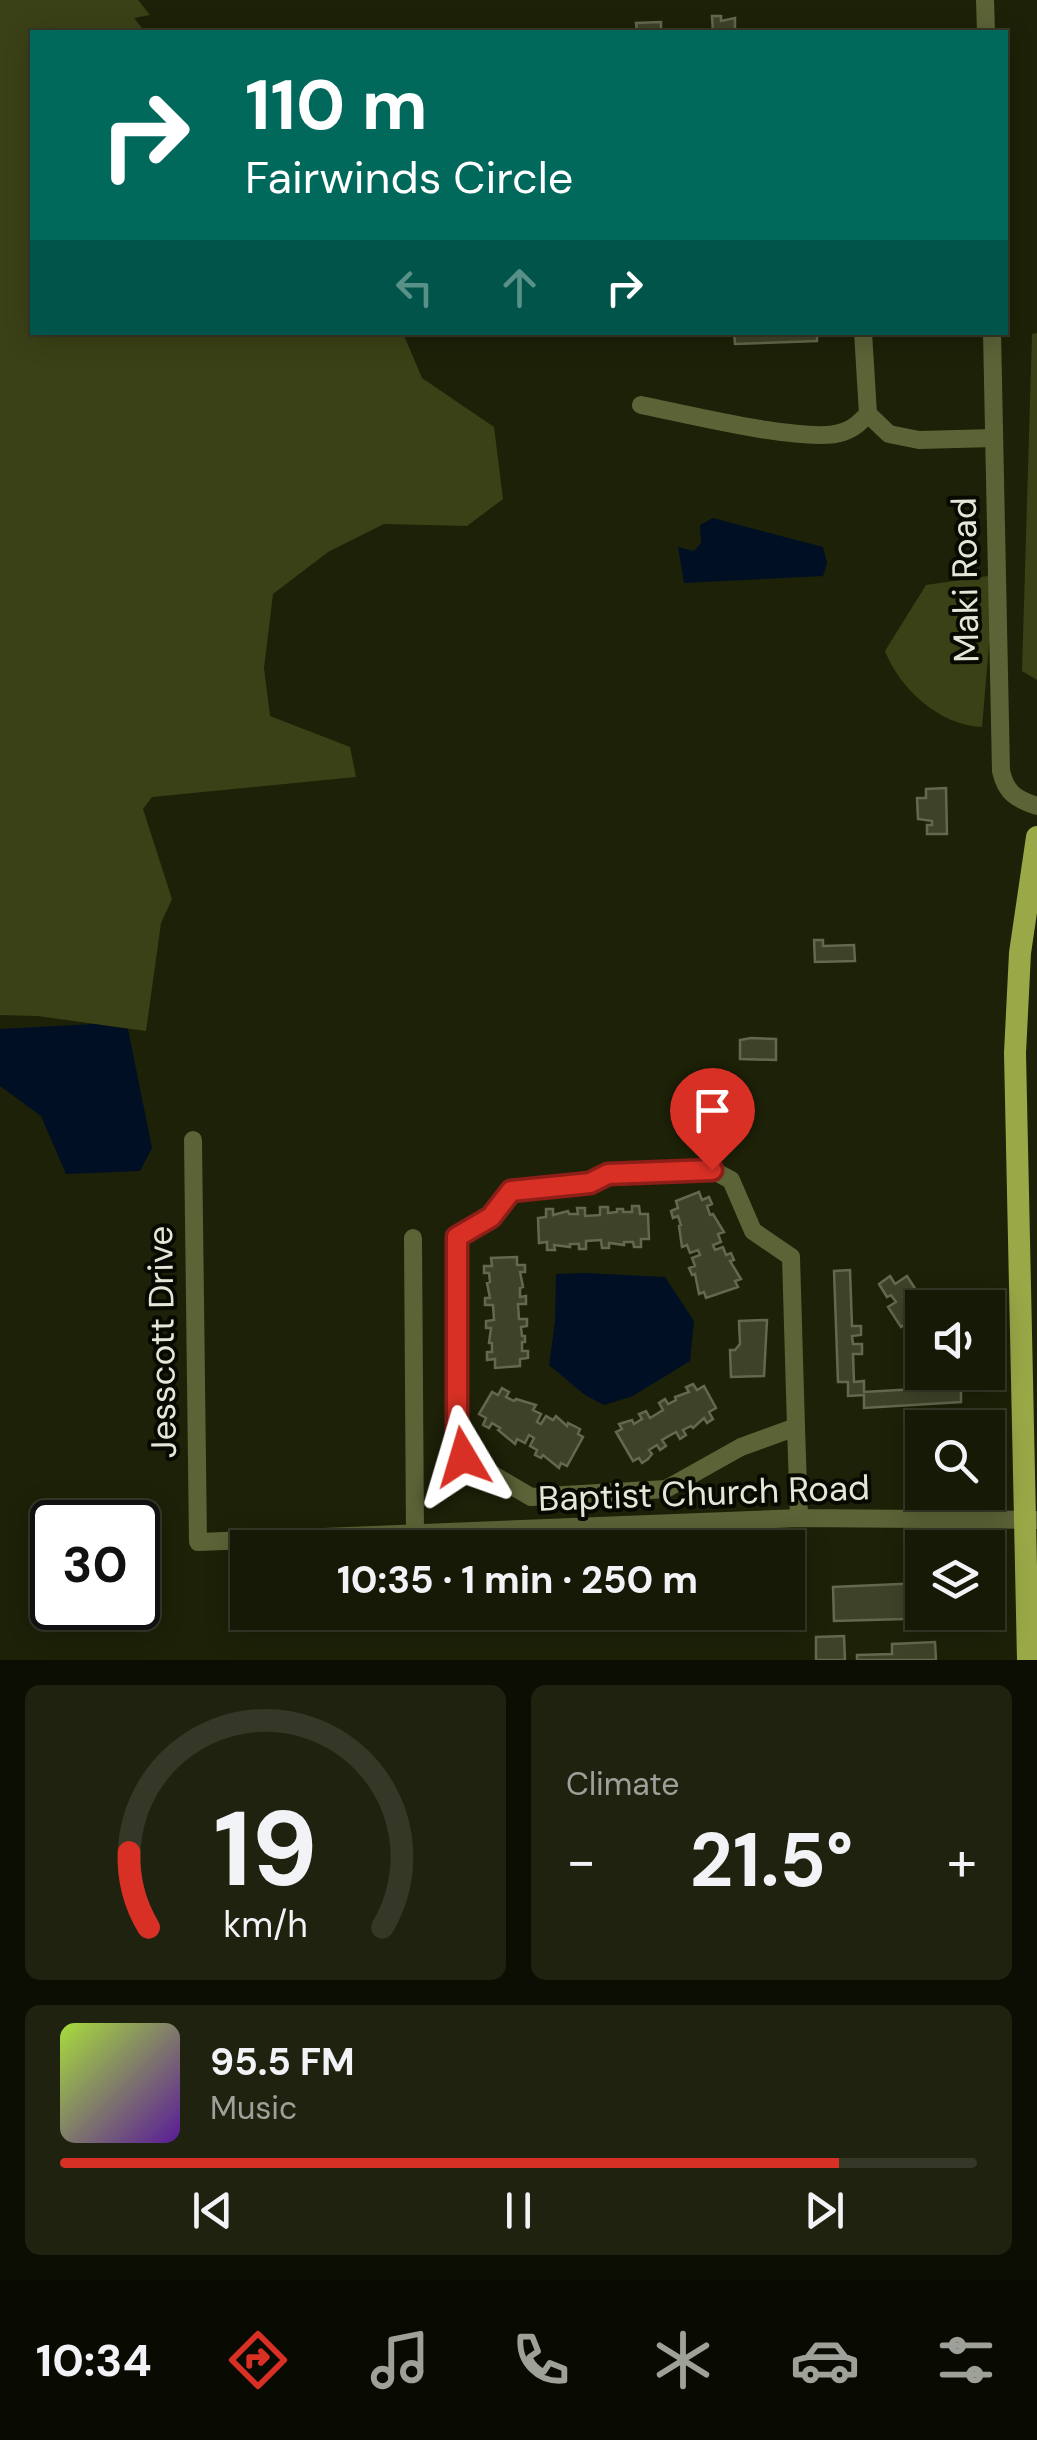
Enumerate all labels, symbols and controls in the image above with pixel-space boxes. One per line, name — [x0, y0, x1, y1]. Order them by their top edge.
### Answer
text: 110 m — [245, 60, 428, 151]
icon: right — [80, 70, 210, 200]
text: Fairwinds Circle — [245, 148, 573, 207]
icon: left — [387, 260, 442, 315]
icon: ahead — [492, 260, 547, 315]
icon: right — [597, 260, 652, 315]
street label: Maki Road — [941, 497, 989, 663]
pin — [670, 1068, 755, 1171]
icon: arrive — [685, 1083, 740, 1138]
street label: Jesscott Drive — [137, 1225, 187, 1459]
map controls — [905, 1290, 1005, 1630]
button: sound — [905, 1290, 1005, 1390]
position arrow — [411, 1405, 515, 1509]
button: search — [905, 1410, 1005, 1510]
street label: Baptist Church Road — [537, 1464, 871, 1522]
speed limit sign: 30 — [30, 1500, 160, 1630]
button: layers — [905, 1530, 1005, 1630]
text: 10:35 · 1 min · 250 m — [337, 1555, 698, 1605]
text: Climate — [566, 1763, 680, 1805]
text: 19 — [214, 1782, 317, 1917]
text: 21.5° — [690, 1812, 853, 1909]
text: − — [566, 1825, 596, 1897]
text: + — [947, 1825, 977, 1897]
text: km/h — [223, 1902, 308, 1948]
text: 95.5 FM — [210, 2037, 355, 2087]
text: Music — [210, 2087, 297, 2129]
icon: previous — [185, 2183, 240, 2238]
icon: pause — [491, 2183, 546, 2238]
icon: next — [797, 2183, 852, 2238]
icon: directions — [223, 2325, 293, 2395]
icon: music — [365, 2325, 435, 2395]
icon: phone — [506, 2325, 576, 2395]
icon: climate — [648, 2325, 718, 2395]
icon: car — [790, 2325, 860, 2395]
icon: filters — [931, 2325, 1001, 2395]
text: 10:34 — [36, 2331, 152, 2390]

